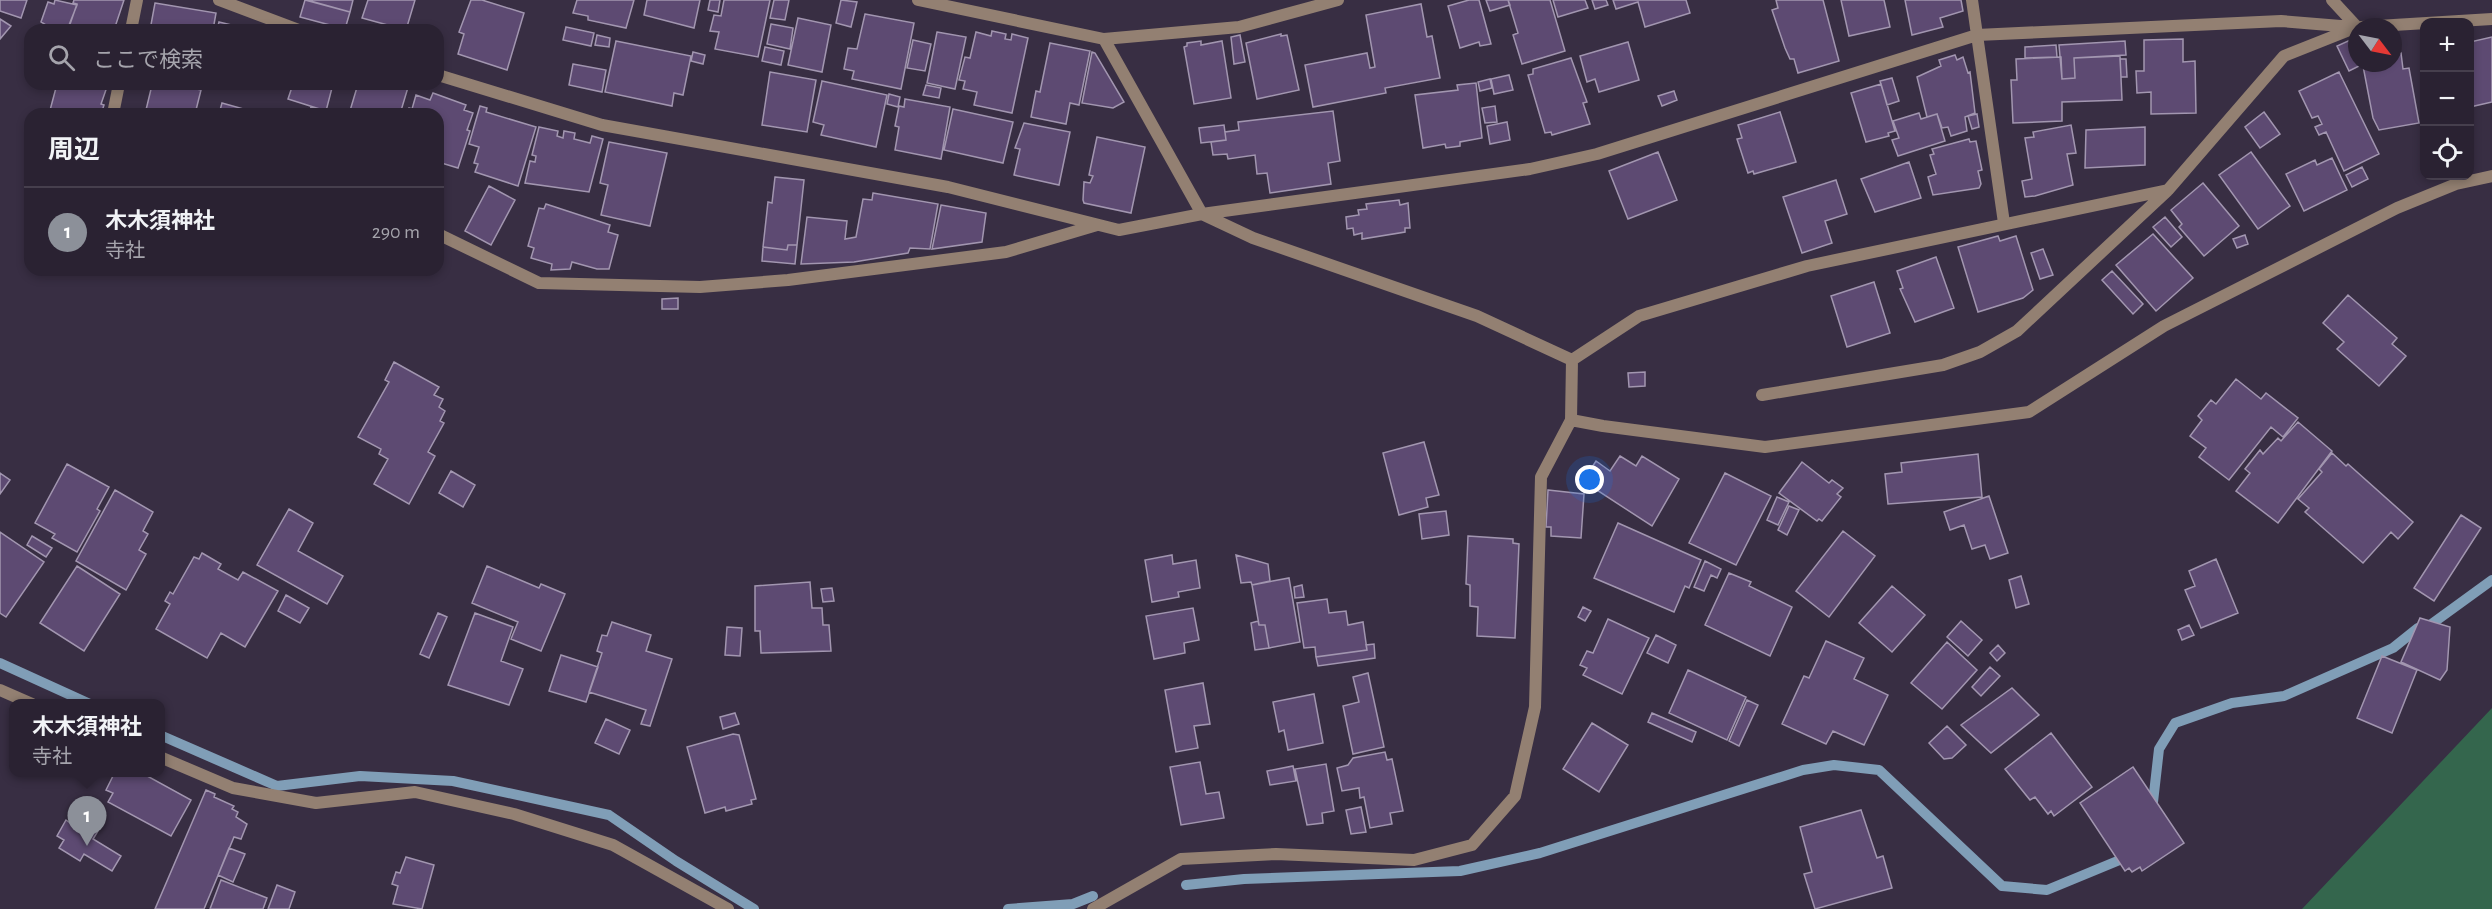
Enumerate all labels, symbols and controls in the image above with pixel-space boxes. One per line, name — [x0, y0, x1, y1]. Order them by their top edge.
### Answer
north arrow — [2348, 18, 2402, 72]
map controls — [2420, 18, 2474, 180]
button: + — [2420, 18, 2474, 72]
search box — [24, 24, 444, 90]
icon: search — [45, 41, 78, 74]
text: ここで検索 — [93, 49, 203, 71]
button: − — [2420, 72, 2474, 126]
button: locate — [2420, 126, 2474, 180]
text: 周辺 — [48, 137, 100, 163]
text: 木木須神社 — [105, 210, 215, 232]
text: 1 — [64, 222, 71, 242]
text: 290 m — [372, 222, 420, 242]
text: 寺社 — [105, 241, 145, 261]
your location — [1575, 465, 1604, 494]
popup — [9, 699, 165, 777]
text: 木木須神社 — [32, 716, 142, 738]
text: 寺社 — [32, 747, 72, 767]
pin: 1 — [68, 796, 106, 846]

